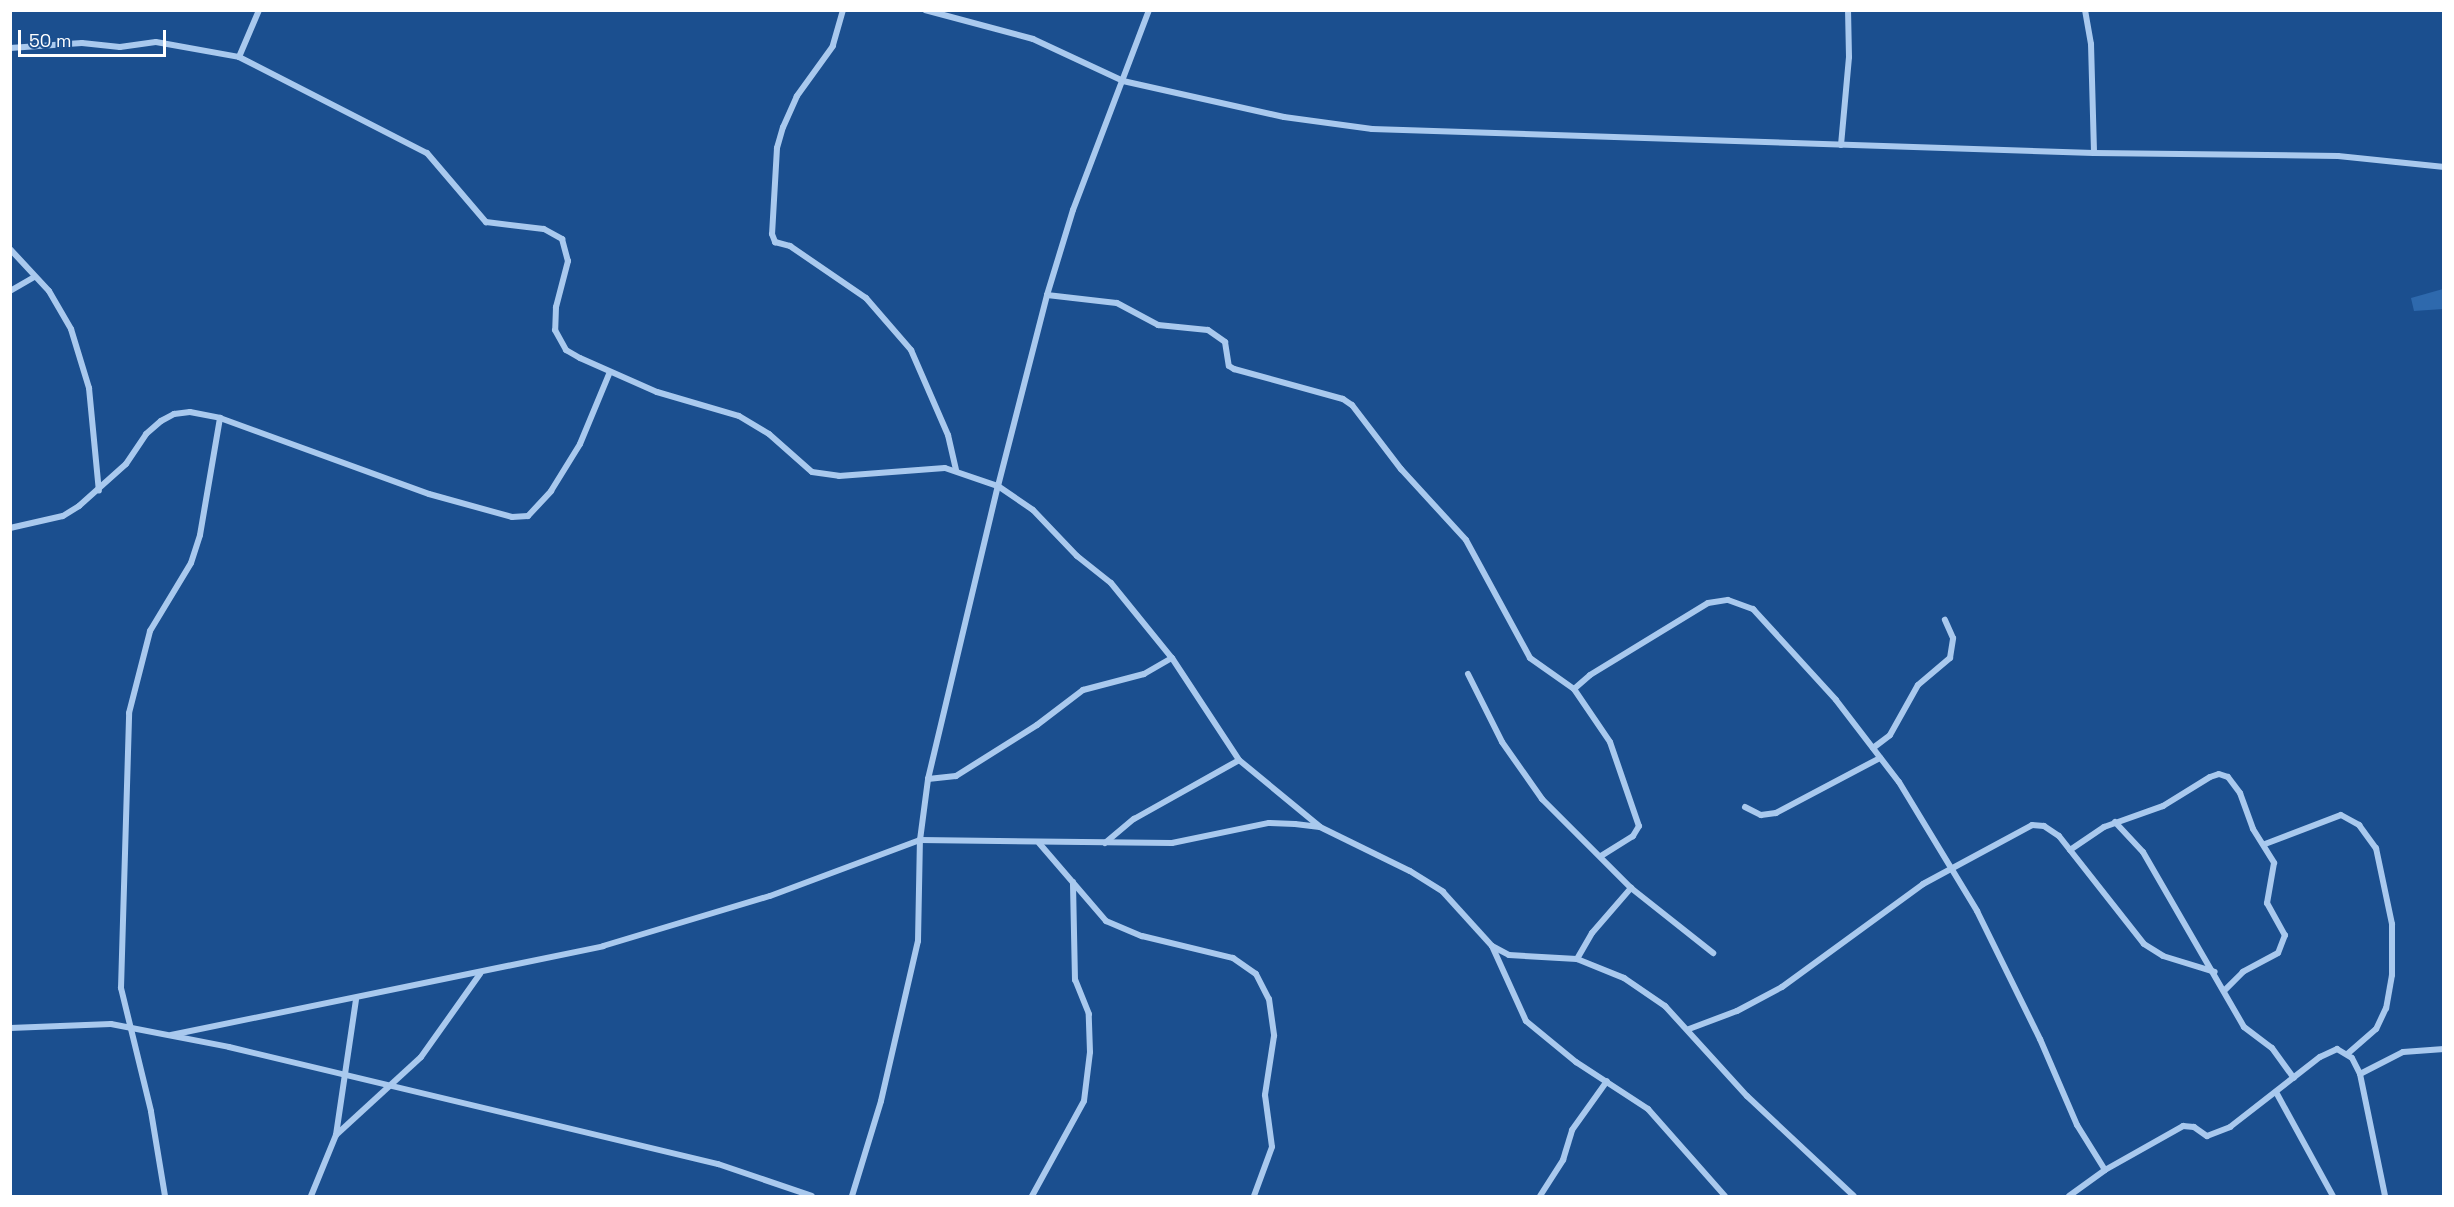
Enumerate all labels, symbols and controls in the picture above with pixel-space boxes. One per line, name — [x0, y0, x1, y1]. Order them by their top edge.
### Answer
scale bar — [21, 18, 170, 56]
text: 50 m — [29, 29, 71, 52]

